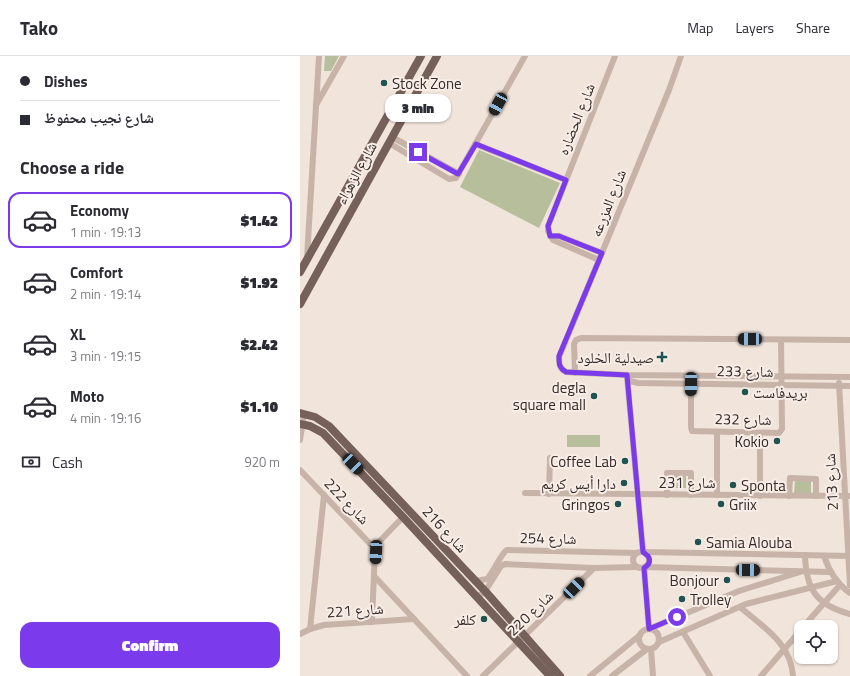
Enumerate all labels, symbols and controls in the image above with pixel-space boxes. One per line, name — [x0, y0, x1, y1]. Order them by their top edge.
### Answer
text: Tako — [20, 13, 58, 42]
text: Map — [687, 17, 713, 38]
text: Layers — [735, 17, 774, 38]
text: Share — [796, 17, 830, 38]
text: Dishes — [44, 70, 88, 93]
place label: Stock Zone — [392, 72, 462, 95]
marker: Stock Zone — [379, 78, 389, 88]
street label: شارع الحضاره — [551, 79, 601, 159]
car — [487, 91, 509, 117]
callout: 3 min — [385, 94, 451, 122]
text: 3 min — [402, 98, 434, 118]
text: شارع نجيب محفوظ — [44, 106, 154, 129]
street label: شارع الزهراء — [329, 137, 383, 209]
route end — [409, 143, 427, 161]
text: Choose a ride — [20, 154, 124, 181]
street label: شارع المزرعه — [584, 166, 632, 240]
text: Economy — [70, 199, 129, 222]
icon: car — [22, 202, 58, 238]
text: $1.42 — [241, 209, 278, 232]
text: 1 min · 19:13 — [70, 222, 141, 242]
text: Comfort — [70, 261, 123, 284]
icon: car — [22, 264, 58, 300]
text: $1.92 — [241, 271, 278, 294]
text: 2 min · 19:14 — [70, 284, 141, 304]
text: XL — [70, 323, 86, 346]
icon: car — [22, 326, 58, 362]
text: $2.42 — [241, 333, 278, 356]
car — [738, 333, 762, 345]
text: 3 min · 19:15 — [70, 346, 141, 366]
place label: صيدلية الخلود — [577, 346, 654, 369]
marker: صيدلية الخلود — [657, 352, 667, 362]
street label: شارع 233 — [716, 359, 774, 383]
car — [685, 372, 697, 396]
place label: degla square mall — [513, 376, 586, 416]
place label: بريدفاست — [753, 381, 808, 404]
text: Moto — [70, 385, 104, 408]
marker: بريدفاست — [740, 387, 750, 397]
icon: car — [22, 388, 58, 424]
marker: degla square mall — [589, 391, 599, 401]
text: $1.10 — [241, 395, 278, 418]
street label: شارع 232 — [714, 407, 772, 431]
text: 4 min · 19:16 — [70, 408, 141, 428]
place label: Kokio — [734, 430, 769, 453]
marker: Kokio — [772, 436, 782, 446]
place label: Coffee Lab — [550, 450, 617, 473]
icon: cash — [20, 451, 42, 473]
text: Cash — [52, 451, 83, 474]
car — [340, 451, 366, 477]
text: 920 m — [244, 452, 280, 472]
street label: شارع 213 — [818, 453, 844, 511]
marker: Coffee Lab — [620, 456, 630, 466]
street label: شارع 231 — [658, 471, 716, 494]
street label: شارع 222 — [319, 472, 375, 530]
place label: دارا أيس كريم — [541, 472, 616, 495]
place label: Sponta — [741, 474, 786, 497]
marker: دارا أيس كريم — [619, 478, 629, 488]
marker: Sponta — [728, 480, 738, 490]
place label: Gringos — [562, 493, 610, 516]
place label: Griix — [729, 493, 757, 516]
marker: Gringos — [613, 499, 623, 509]
marker: Griix — [716, 499, 726, 509]
street label: شارع 216 — [417, 500, 473, 558]
street label: شارع 254 — [519, 526, 577, 550]
place label: Samia Alouba — [706, 531, 792, 554]
marker: Samia Alouba — [693, 537, 703, 547]
car — [369, 540, 383, 564]
car — [736, 564, 760, 576]
place label: Bonjour — [669, 569, 719, 592]
car — [561, 575, 587, 601]
marker: Bonjour — [722, 575, 732, 585]
street label: شارع 220 — [501, 585, 559, 641]
place label: Trolley — [690, 588, 731, 611]
marker: Trolley — [677, 594, 687, 604]
street label: شارع 221 — [326, 597, 384, 623]
place label: كلفر — [453, 608, 476, 631]
route start — [668, 608, 686, 626]
marker: كلفر — [479, 614, 489, 624]
map controls — [794, 620, 838, 664]
button: locate — [794, 620, 838, 664]
button: Confirm — [20, 622, 280, 668]

